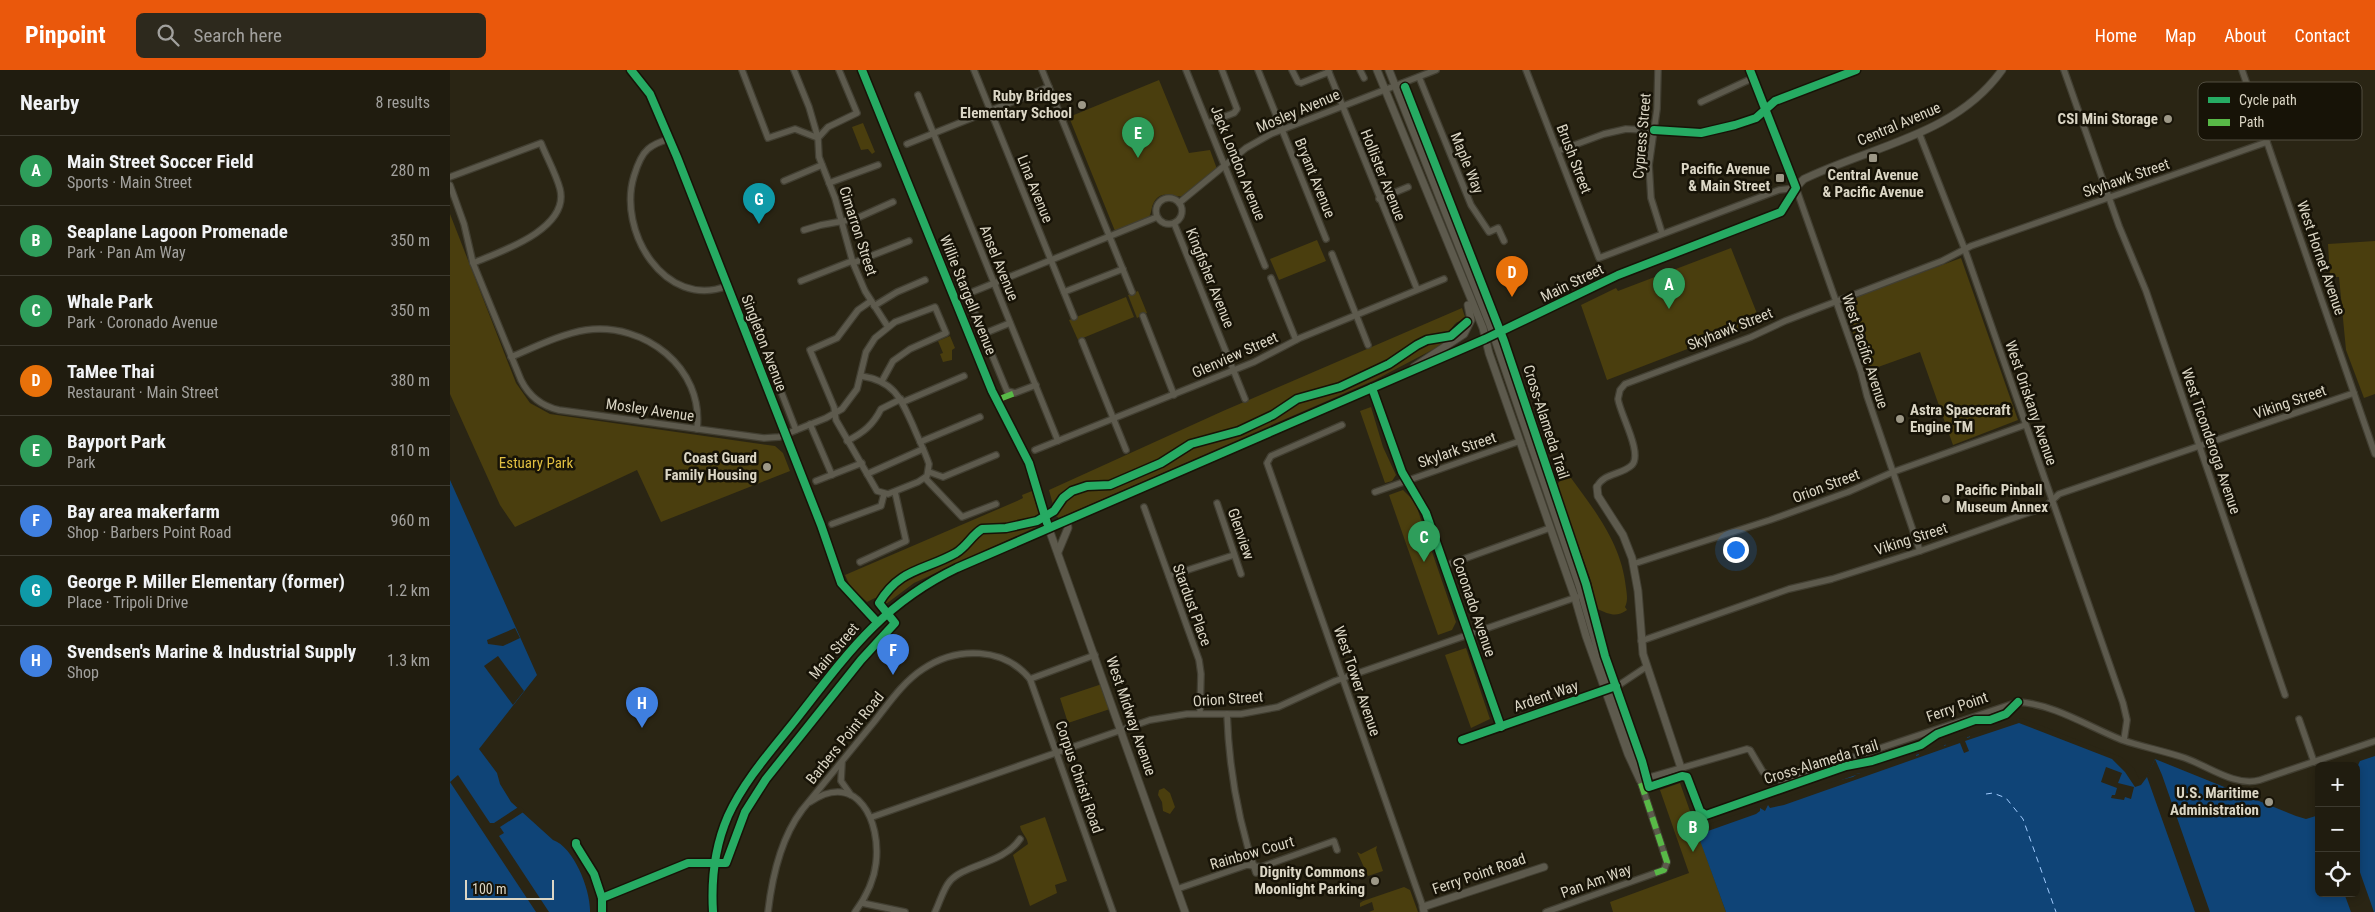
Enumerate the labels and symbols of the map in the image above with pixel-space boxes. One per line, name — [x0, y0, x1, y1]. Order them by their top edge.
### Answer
legend — [2198, 82, 2362, 140]
street label: Mosley Avenue — [1254, 85, 1342, 137]
place label: Ruby Bridges Elementary School — [960, 87, 1072, 122]
street label: Cypress Street — [1629, 92, 1655, 180]
text: Cycle path — [2239, 92, 2297, 108]
street label: Central Avenue — [1855, 98, 1943, 150]
marker: Ruby Bridges Elementary School — [1076, 99, 1088, 111]
street label: Jack London Avenue — [1207, 103, 1269, 223]
place label: CSI Mini Storage — [2058, 110, 2158, 128]
marker: CSI Mini Storage — [2162, 113, 2174, 125]
text: Path — [2239, 114, 2264, 130]
pin: E — [1122, 117, 1154, 158]
street label: Brush Street — [1553, 122, 1595, 196]
street label: Hollister Avenue — [1357, 127, 1409, 223]
street label: Maple Way — [1447, 130, 1487, 196]
street label: Bryant Avenue — [1291, 135, 1339, 221]
street label: Lina Avenue — [1013, 152, 1057, 226]
marker: Central Avenue & Pacific Avenue — [1867, 152, 1879, 164]
street label: Skyhawk Street — [2080, 155, 2172, 201]
place label: Pacific Avenue & Main Street — [1681, 160, 1770, 195]
place label: Central Avenue & Pacific Avenue — [1822, 166, 1924, 201]
marker: Pacific Avenue & Main Street — [1774, 172, 1786, 184]
pin: G — [743, 183, 775, 224]
street label: Cimarron Street — [835, 184, 881, 278]
street label: West Hornet Avenue — [2293, 198, 2349, 318]
street label: Ansel Avenue — [976, 223, 1022, 303]
street label: Kingfisher Avenue — [1182, 226, 1238, 330]
street label: Willie Stargell Avenue — [936, 233, 1000, 357]
pin: D — [1496, 256, 1528, 297]
street label: Main Street — [1538, 260, 1606, 306]
pin: A — [1653, 268, 1685, 309]
street label: West Pacific Avenue — [1838, 291, 1892, 411]
street label: Singleton Avenue — [737, 292, 791, 394]
street label: Skyhawk Street — [1685, 304, 1775, 354]
street label: Glenview Street — [1189, 328, 1281, 382]
street label: West Oriskany Avenue — [2001, 338, 2061, 468]
street label: Cross-Alameda Trail — [1519, 363, 1573, 481]
street label: West Ticonderoga Avenue — [2178, 366, 2244, 516]
street label: Viking Street — [2251, 381, 2329, 423]
street label: Mosley Avenue — [605, 395, 695, 425]
place label: Astra Spacecraft Engine TM — [1910, 401, 2011, 436]
marker: Astra Spacecraft Engine TM — [1894, 413, 1906, 425]
street label: Skylark Street — [1416, 428, 1498, 472]
place label: Coast Guard Family Housing — [665, 449, 757, 484]
park label: Estuary Park — [499, 454, 573, 472]
marker: Coast Guard Family Housing — [761, 461, 773, 473]
street label: Orion Street — [1790, 465, 1862, 507]
place label: Pacific Pinball Museum Annex — [1956, 481, 2048, 516]
marker: Pacific Pinball Museum Annex — [1940, 493, 1952, 505]
street label: Glenview — [1224, 506, 1258, 562]
street label: Viking Street — [1872, 519, 1950, 559]
pin: C — [1408, 521, 1440, 562]
your location — [1723, 537, 1749, 563]
street label: Coronado Avenue — [1449, 555, 1499, 659]
street label: Stardust Place — [1169, 561, 1215, 649]
street label: Main Street — [805, 619, 863, 683]
street label: West Tower Avenue — [1330, 624, 1384, 738]
pin: F — [877, 634, 909, 675]
street label: West Midway Avenue — [1102, 654, 1160, 778]
street label: Ardent Way — [1511, 677, 1581, 715]
pin: H — [626, 687, 658, 728]
street label: Barbers Point Road — [802, 688, 888, 788]
street label: Orion Street — [1192, 688, 1264, 710]
street label: Ferry Point — [1924, 688, 1990, 726]
street label: Corpus Christi Road — [1051, 718, 1107, 836]
street label: Cross-Alameda Trail — [1762, 736, 1880, 788]
place label: U.S. Maritime Administration — [2170, 784, 2259, 819]
marker: U.S. Maritime Administration — [2263, 796, 2275, 808]
pin: B — [1677, 811, 1709, 852]
street label: Rainbow Court — [1208, 832, 1296, 874]
street label: Ferry Point Road — [1430, 850, 1528, 898]
street label: Pan Am Way — [1558, 860, 1634, 902]
place label: Dignity Commons Moonlight Parking — [1254, 863, 1365, 898]
marker: Dignity Commons Moonlight Parking — [1369, 875, 1381, 887]
scale bar — [465, 877, 554, 900]

